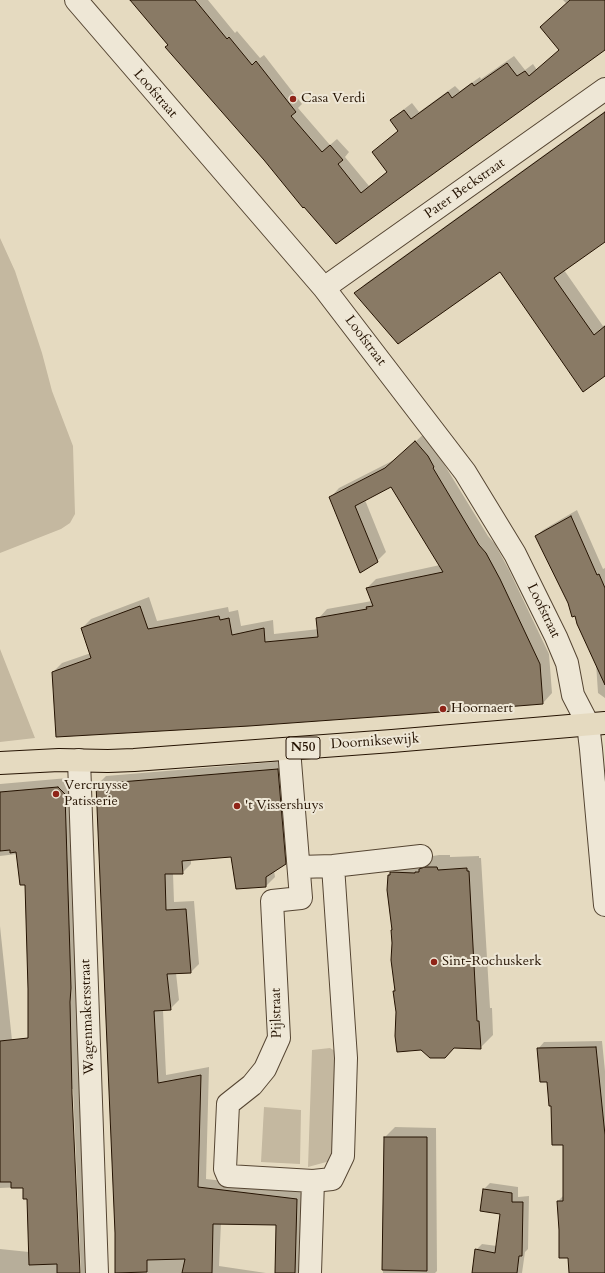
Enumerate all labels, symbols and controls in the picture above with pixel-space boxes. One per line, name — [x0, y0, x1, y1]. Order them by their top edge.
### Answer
street label: Loofstraat — [129, 66, 181, 122]
place label: Casa Verdi — [301, 91, 365, 107]
marker: Casa Verdi — [288, 94, 298, 104]
street label: Pater Beckstraat — [421, 155, 509, 223]
street label: Loofstraat — [341, 313, 389, 369]
street label: Loofstraat — [523, 581, 563, 641]
place label: Hoornaert — [451, 701, 513, 717]
marker: Hoornaert — [438, 704, 448, 714]
street label: Doorniksewijk — [330, 731, 420, 753]
road number: N50 — [286, 737, 320, 759]
place label: Vercruysse Patisserie — [64, 778, 128, 810]
marker: Vercruysse Patisserie — [51, 789, 61, 799]
place label: 't Vissershuys — [245, 798, 324, 814]
marker: 't Vissershuys — [232, 801, 242, 811]
place label: Sint-Rochuskerk — [442, 954, 542, 970]
marker: Sint-Rochuskerk — [429, 957, 439, 967]
street label: Wagenmakersstraat — [78, 959, 98, 1075]
street label: Pijlstraat — [268, 988, 286, 1038]

